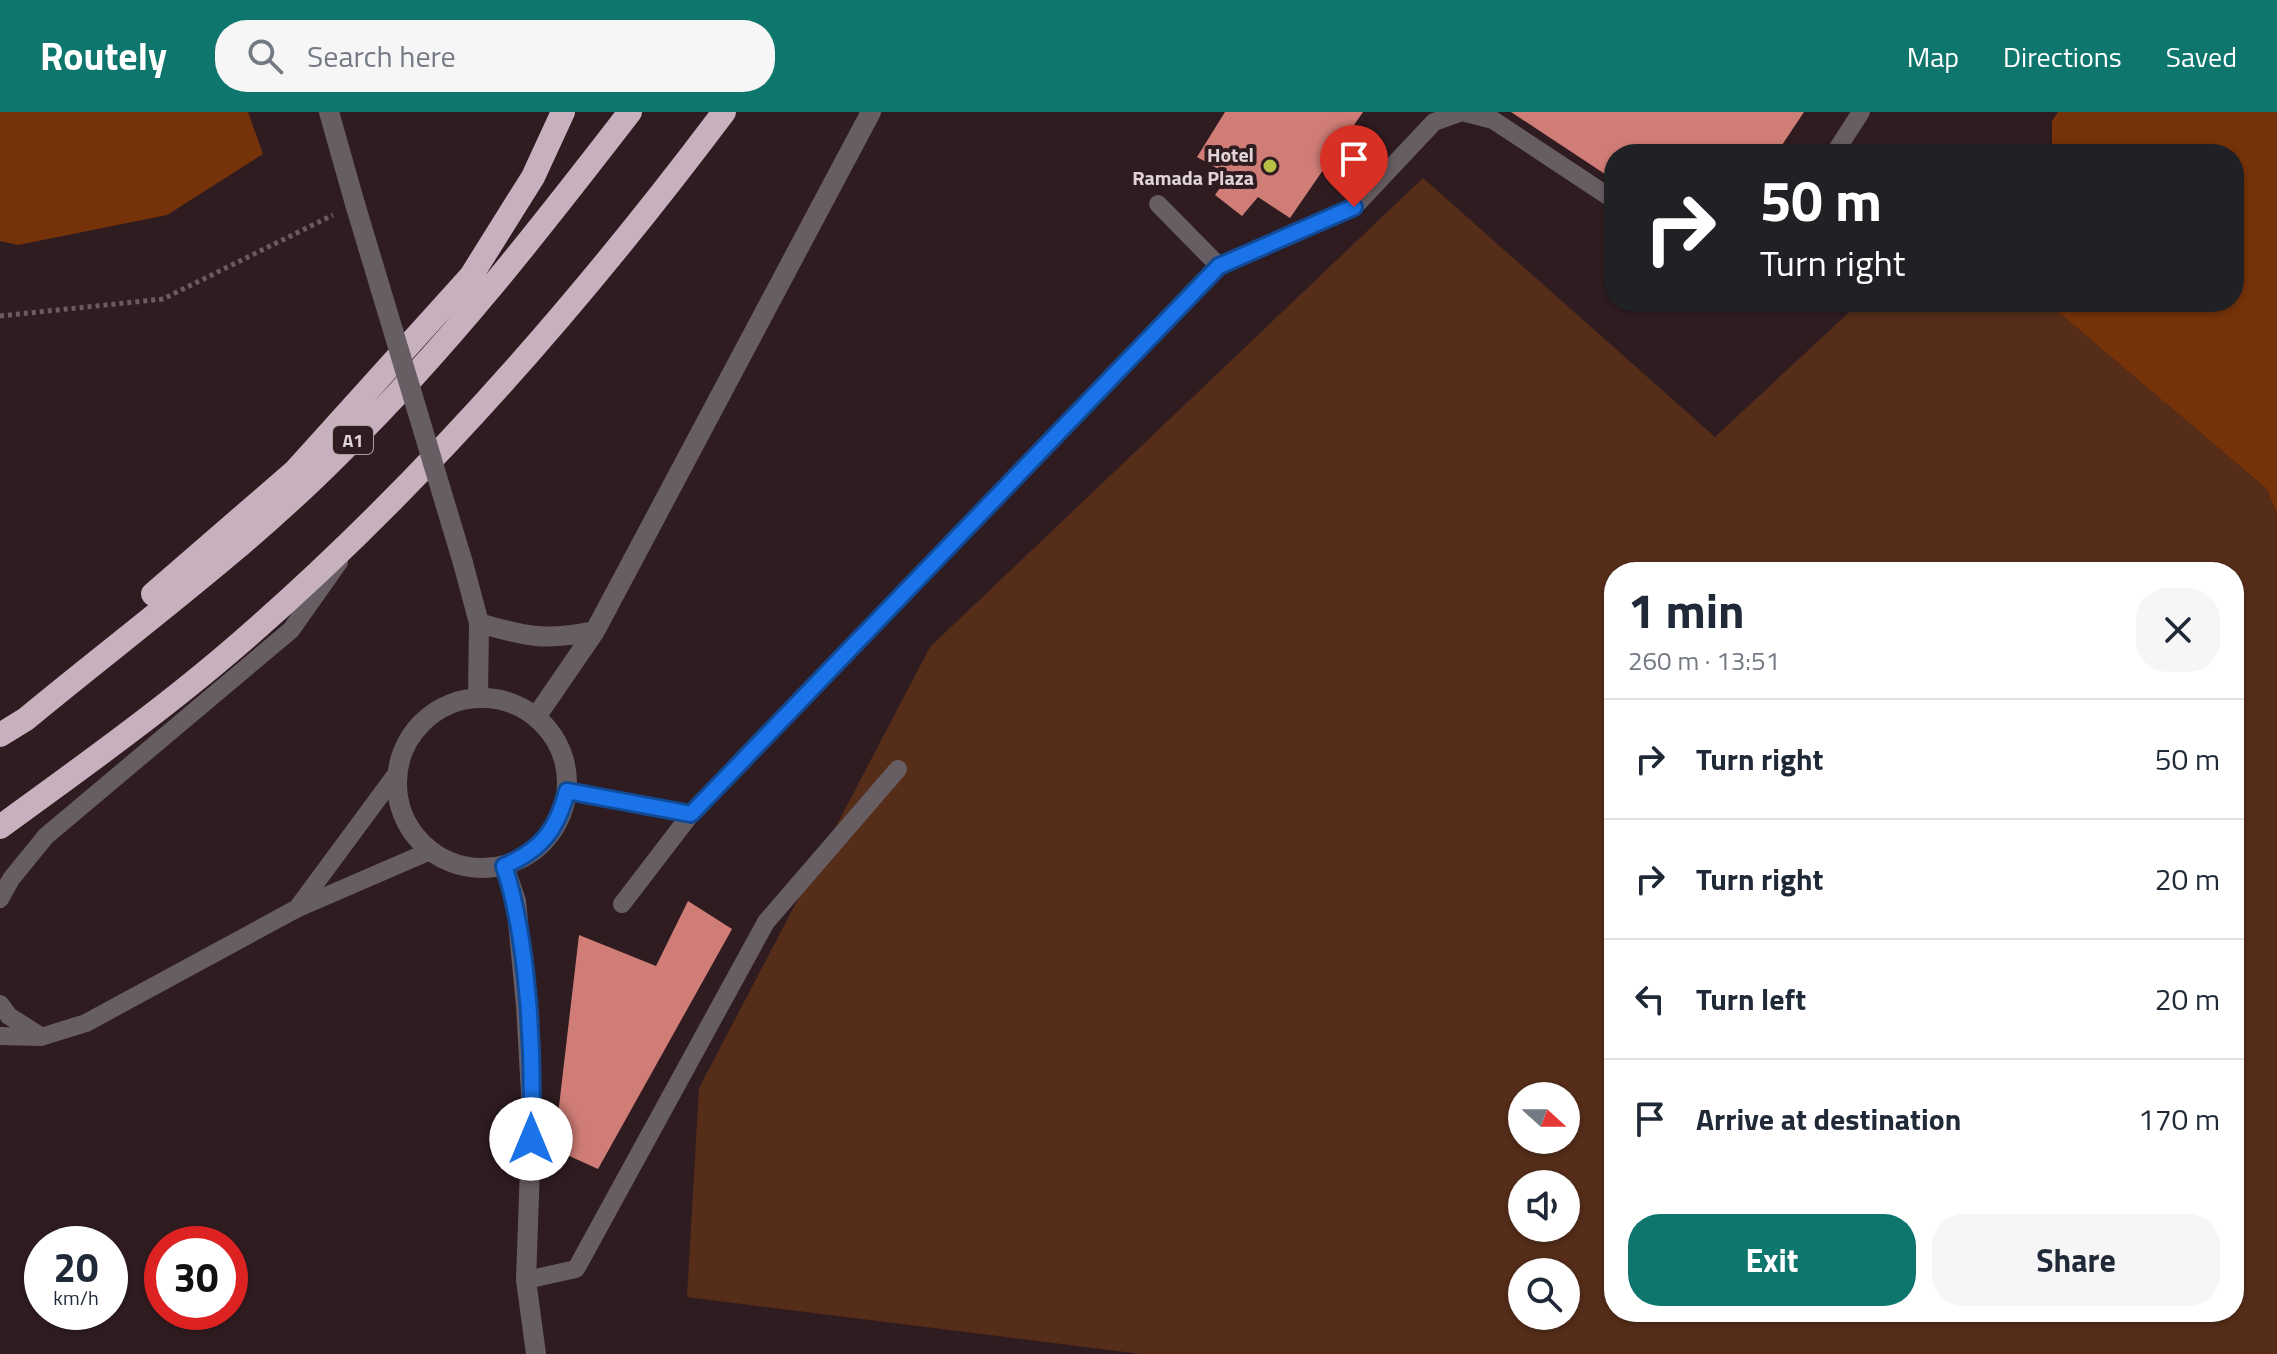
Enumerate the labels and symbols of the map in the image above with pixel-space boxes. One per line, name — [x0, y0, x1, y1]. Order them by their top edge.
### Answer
pin — [1320, 125, 1388, 207]
place label: Hotel Ramada Plaza — [1132, 139, 1254, 193]
marker: Hotel Ramada Plaza — [1261, 157, 1279, 175]
road number: A1 — [333, 426, 373, 454]
north arrow — [1508, 1082, 1580, 1154]
position arrow — [489, 1097, 573, 1181]
speed limit sign: 30 — [144, 1226, 248, 1330]

